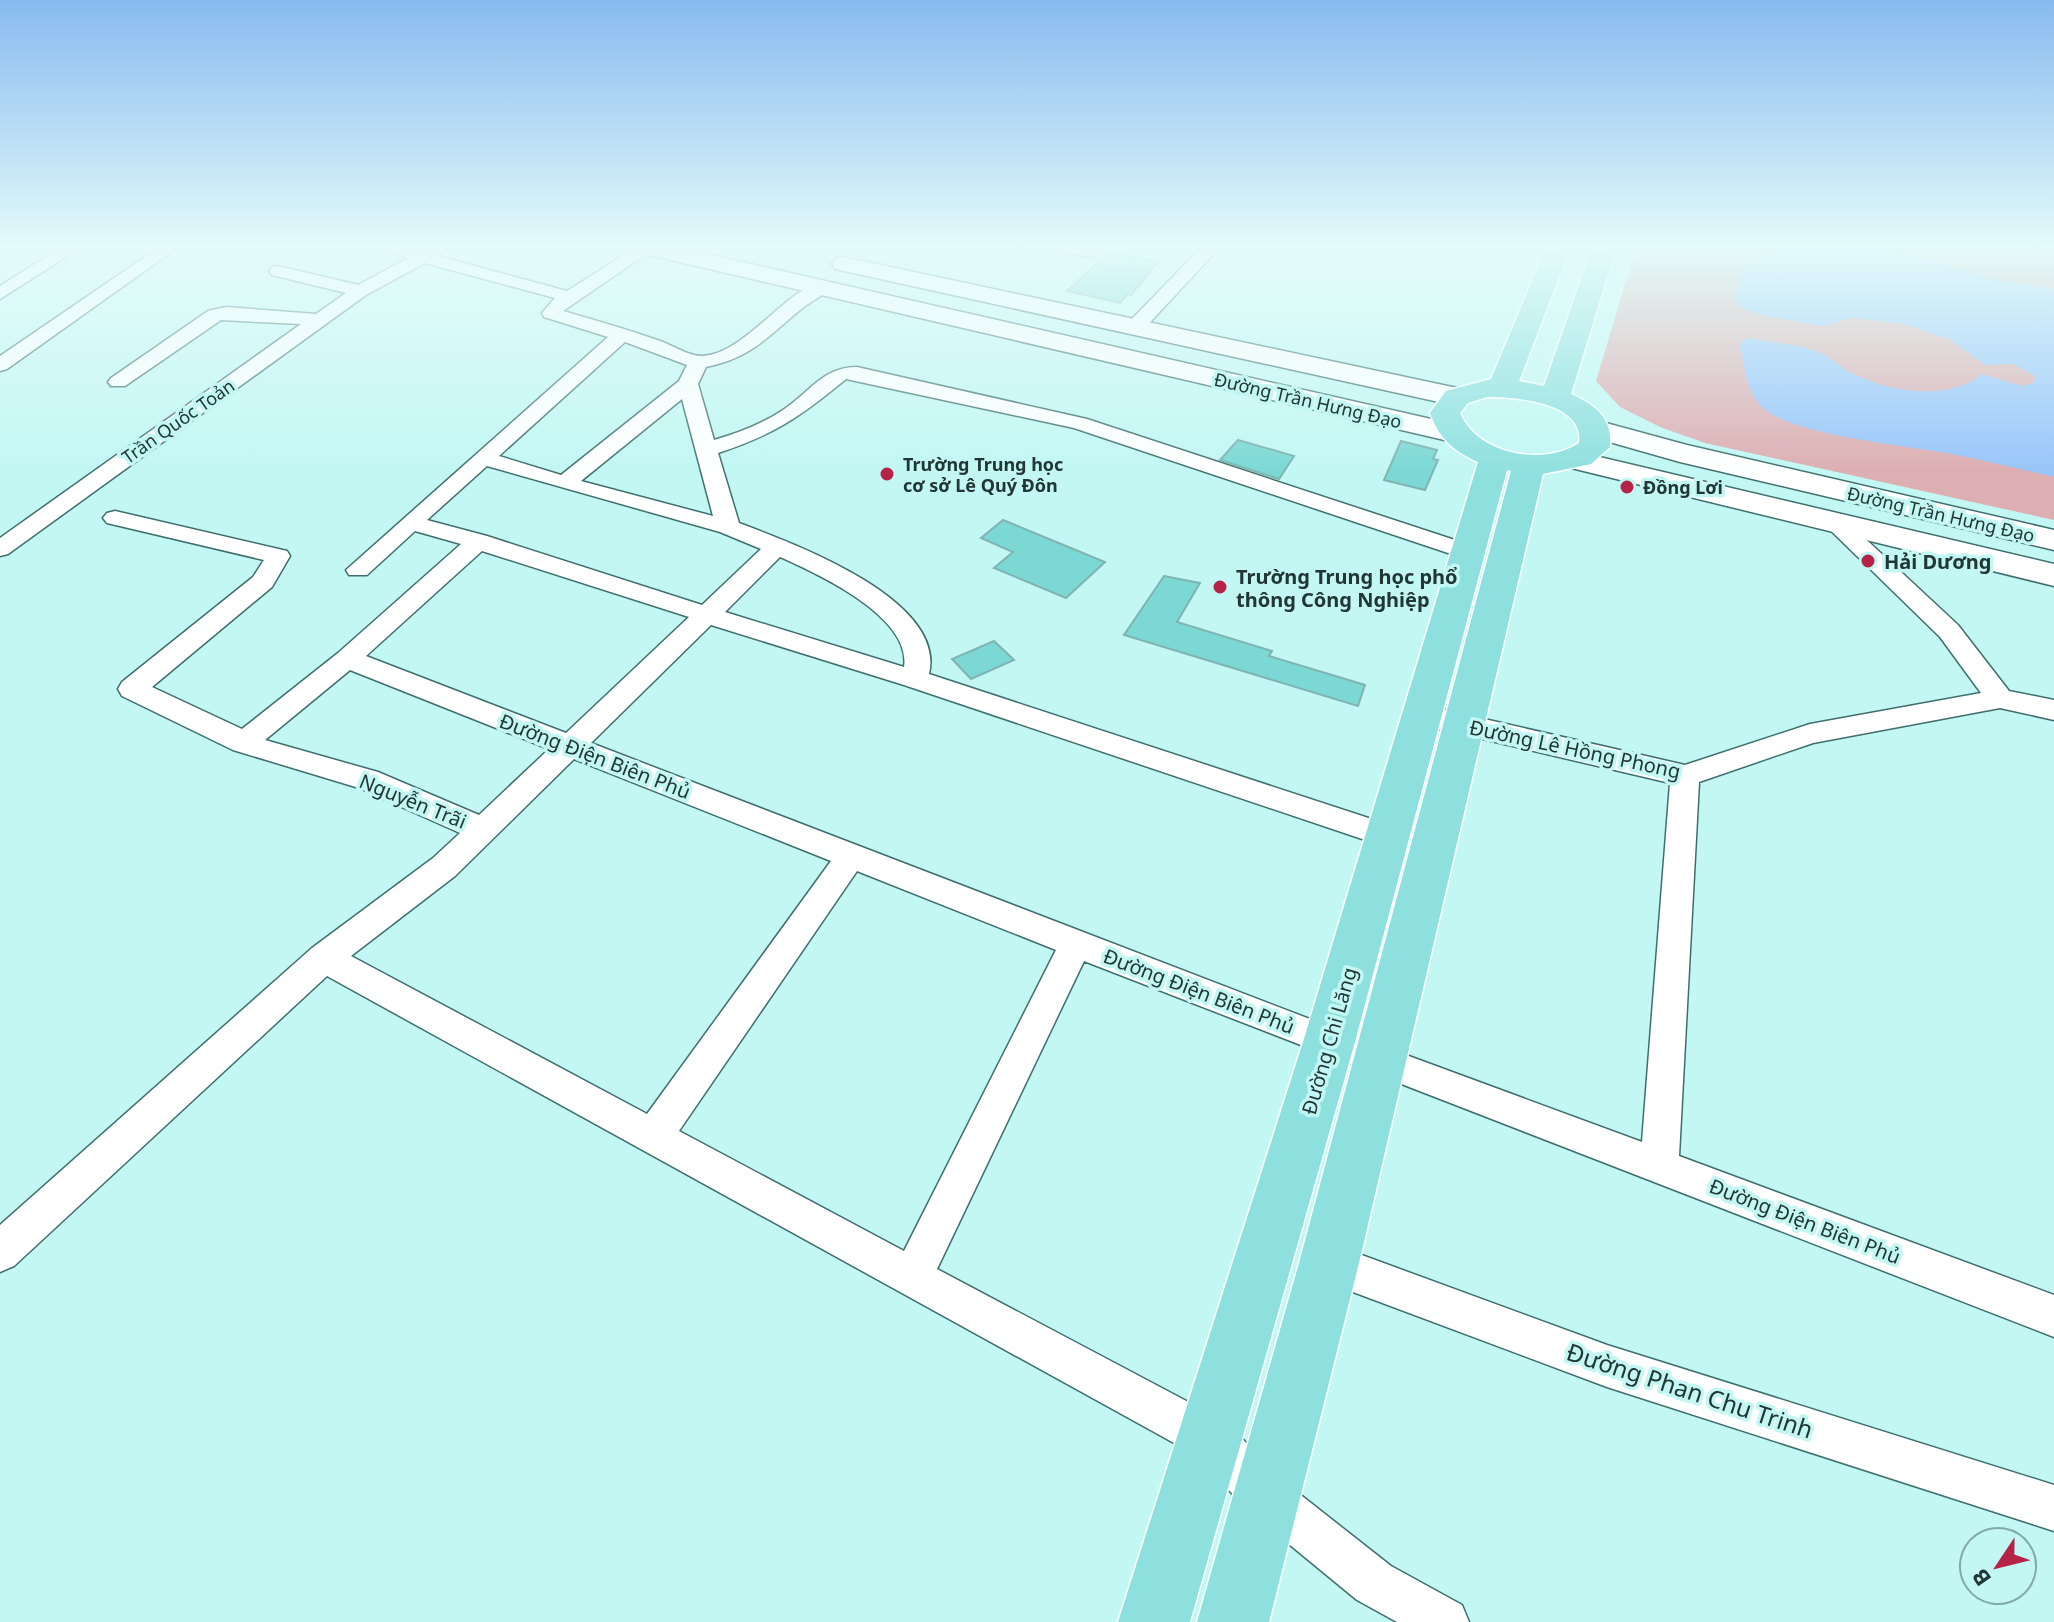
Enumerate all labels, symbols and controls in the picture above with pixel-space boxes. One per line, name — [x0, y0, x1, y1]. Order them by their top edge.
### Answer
street label: Đường Trần Hưng Đạo — [1212, 367, 1404, 433]
street label: Trần Quốc Toản — [117, 373, 239, 469]
place label: Trường Trung học cơ sở Lê Quý Đôn — [903, 452, 1063, 497]
marker: Trường Trung học cơ sở Lê Quý Đôn — [878, 465, 896, 483]
place label: Đồng Lơi — [1643, 475, 1723, 499]
marker: Đồng Lơi — [1618, 478, 1636, 496]
street label: Đường Trần Hưng Đạo — [1845, 481, 2037, 547]
place label: Hải Dương — [1884, 548, 1992, 575]
marker: Hải Dương — [1859, 552, 1877, 570]
place label: Trường Trung học phổ thông Công Nghiệp — [1236, 563, 1458, 613]
marker: Trường Trung học phổ thông Công Nghiệp — [1211, 578, 1229, 596]
street label: Đường Điện Biên Phủ — [496, 707, 694, 805]
street label: Đường Lê Hồng Phong — [1467, 713, 1683, 785]
street label: Nguyễn Trãi — [355, 767, 471, 835]
street label: Đường Điện Biên Phủ — [1100, 942, 1298, 1040]
street label: Đường Chi Lăng — [1295, 964, 1363, 1118]
street label: Đường Điện Biên Phủ — [1706, 1172, 1904, 1270]
street label: Đường Phan Chu Trinh — [1563, 1335, 1817, 1445]
north arrow — [1958, 1526, 2038, 1606]
text: B — [1964, 1563, 1997, 1593]

